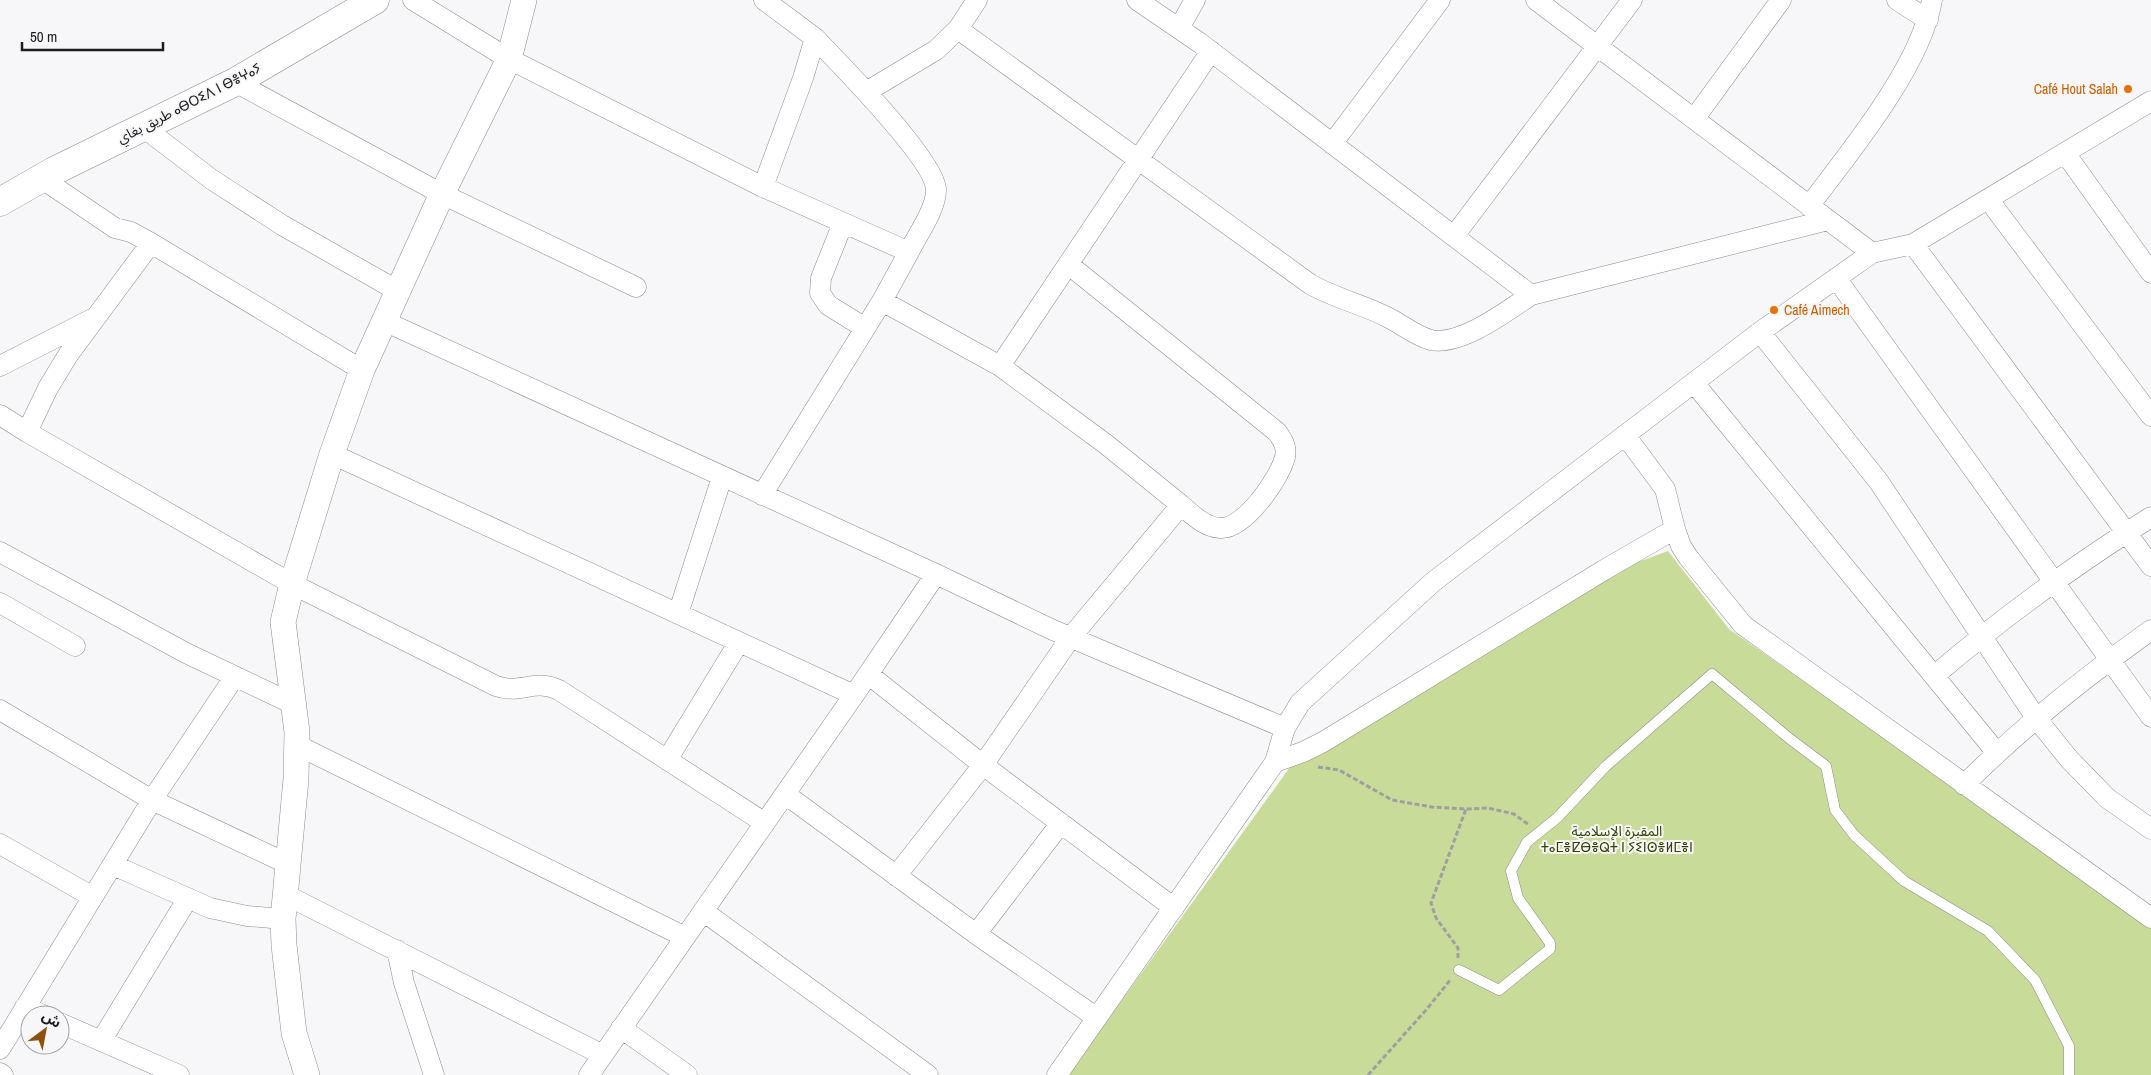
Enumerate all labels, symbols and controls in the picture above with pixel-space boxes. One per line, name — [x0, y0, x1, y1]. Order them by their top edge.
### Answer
scale bar — [22, 20, 164, 52]
text: 50 m — [30, 26, 57, 47]
street label: طريق بغاي ⴰⴱⵔⵉⴷ ⵏ ⴱⴻⵖⴰⵢ — [114, 59, 265, 149]
place label: Café Hout Salah — [2034, 80, 2118, 98]
marker: Café Hout Salah — [2122, 83, 2134, 95]
place label: Café Aimech — [1784, 301, 1850, 319]
marker: Café Aimech — [1768, 304, 1780, 316]
park label: المقبرة الإسلامية ⵜⴰⵎⴻⵇⴱⴻⵕⵜ ⵏ ⵢⵉⵏⵙⴻⵍⵎⴻⵏ — [1541, 822, 1693, 856]
north arrow — [20, 1005, 70, 1055]
text: ش — [39, 1006, 65, 1032]

